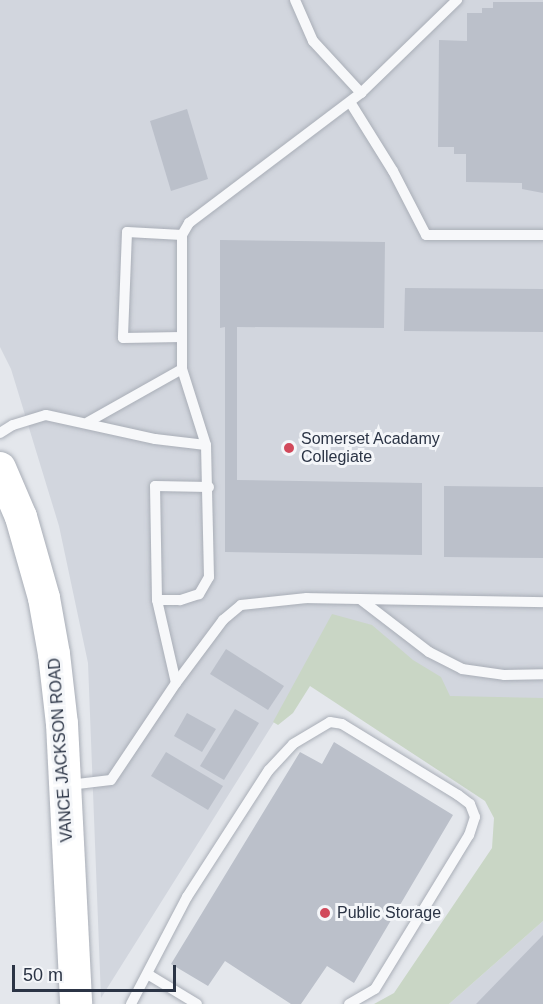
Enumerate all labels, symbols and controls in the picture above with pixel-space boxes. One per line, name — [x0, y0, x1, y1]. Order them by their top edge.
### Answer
place label: Somerset Acadamy Collegiate — [301, 429, 441, 467]
marker: Somerset Acadamy Collegiate — [282, 441, 296, 455]
street label: VANCE JACKSON ROAD — [45, 657, 77, 843]
place label: Public Storage — [337, 903, 441, 923]
marker: Public Storage — [318, 906, 332, 920]
scale bar — [15, 953, 178, 991]
text: 50 m — [23, 965, 63, 985]

